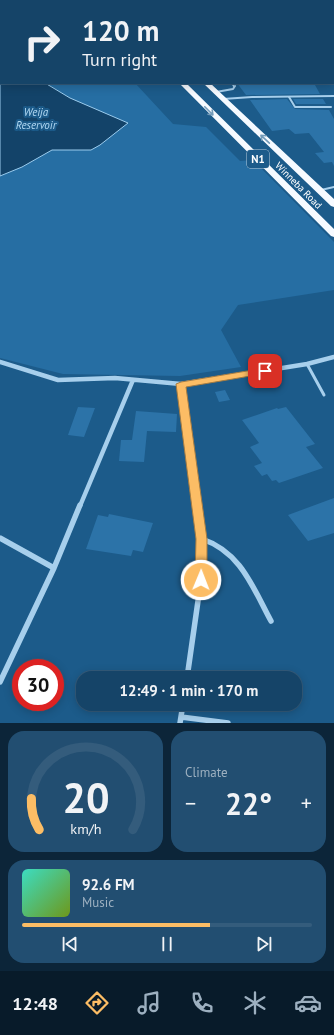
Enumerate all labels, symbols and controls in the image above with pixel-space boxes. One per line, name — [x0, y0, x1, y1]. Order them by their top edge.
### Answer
text: 120 m — [82, 12, 159, 49]
icon: right — [16, 16, 68, 68]
text: Turn right — [82, 48, 157, 71]
water label: Weija Reservoir — [16, 105, 58, 132]
one-way arrow — [205, 106, 214, 116]
one-way arrow — [260, 134, 270, 144]
road number: N1 — [247, 150, 269, 168]
street label: Winneba Road — [272, 159, 325, 212]
pin — [248, 354, 282, 388]
icon: arrive — [254, 360, 276, 382]
position arrow — [180, 559, 222, 601]
speed limit sign: 30 — [12, 659, 64, 711]
text: 12:49 · 1 min · 170 m — [120, 681, 258, 700]
text: Climate — [185, 764, 228, 781]
text: 20 — [62, 770, 109, 823]
text: 22° — [225, 784, 272, 823]
text: − — [185, 789, 196, 817]
text: + — [301, 789, 312, 817]
text: km/h — [70, 818, 101, 837]
text: 92.6 FM — [82, 875, 135, 894]
text: Music — [82, 894, 114, 911]
icon: previous — [59, 933, 81, 955]
icon: pause — [156, 933, 178, 955]
icon: next — [253, 933, 275, 955]
icon: directions — [83, 989, 111, 1017]
icon: music — [135, 989, 163, 1017]
icon: phone — [188, 989, 216, 1017]
icon: climate — [241, 989, 269, 1017]
icon: car — [294, 989, 322, 1017]
text: 12:48 — [12, 992, 58, 1015]

